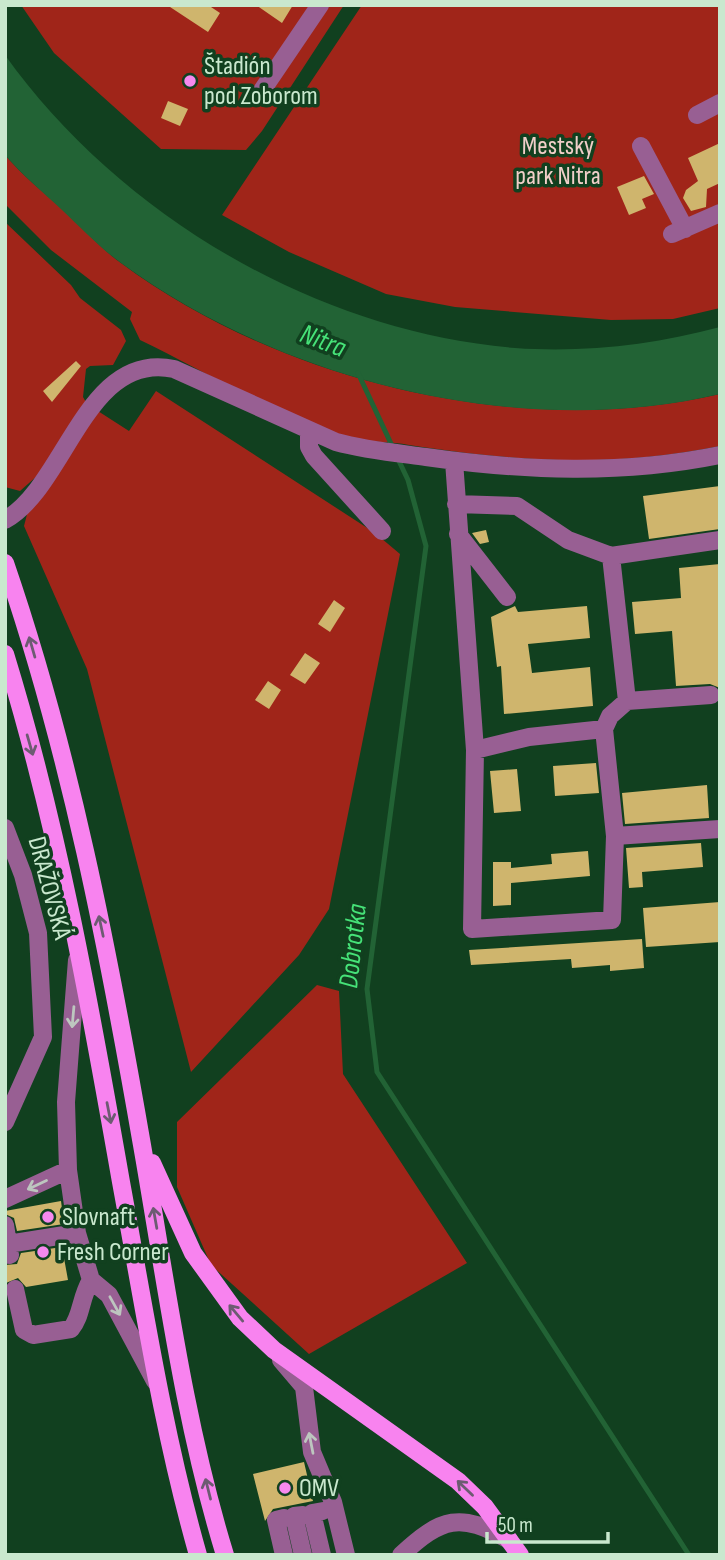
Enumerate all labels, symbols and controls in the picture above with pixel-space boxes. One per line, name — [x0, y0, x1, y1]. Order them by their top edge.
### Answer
place label: Štadión pod Zoborom — [204, 51, 318, 112]
marker: Štadión pod Zoborom — [182, 73, 198, 89]
park label: Mestský park Nitra — [515, 131, 601, 192]
water label: Nitra — [295, 317, 351, 365]
one-way arrow — [25, 636, 38, 658]
one-way arrow — [24, 733, 37, 755]
street label: DRAŽOVSKÁ — [20, 833, 78, 944]
water label: Dobrotka — [332, 901, 374, 990]
one-way arrow — [93, 915, 107, 938]
one-way arrow — [66, 1005, 79, 1028]
one-way arrow — [102, 1101, 116, 1124]
one-way arrow — [27, 1179, 48, 1192]
place label: Slovnaft — [62, 1202, 135, 1233]
one-way arrow — [147, 1207, 161, 1230]
marker: Slovnaft — [40, 1209, 56, 1225]
place label: Fresh Corner — [57, 1237, 169, 1268]
marker: Fresh Corner — [35, 1244, 51, 1260]
one-way arrow — [109, 1295, 122, 1316]
one-way arrow — [229, 1304, 244, 1322]
one-way arrow — [304, 1432, 317, 1455]
place label: OMV — [299, 1473, 339, 1504]
one-way arrow — [201, 1478, 214, 1501]
one-way arrow — [457, 1479, 474, 1496]
marker: OMV — [277, 1480, 293, 1496]
scale bar — [487, 1500, 608, 1544]
text: 50 m — [498, 1513, 533, 1538]

